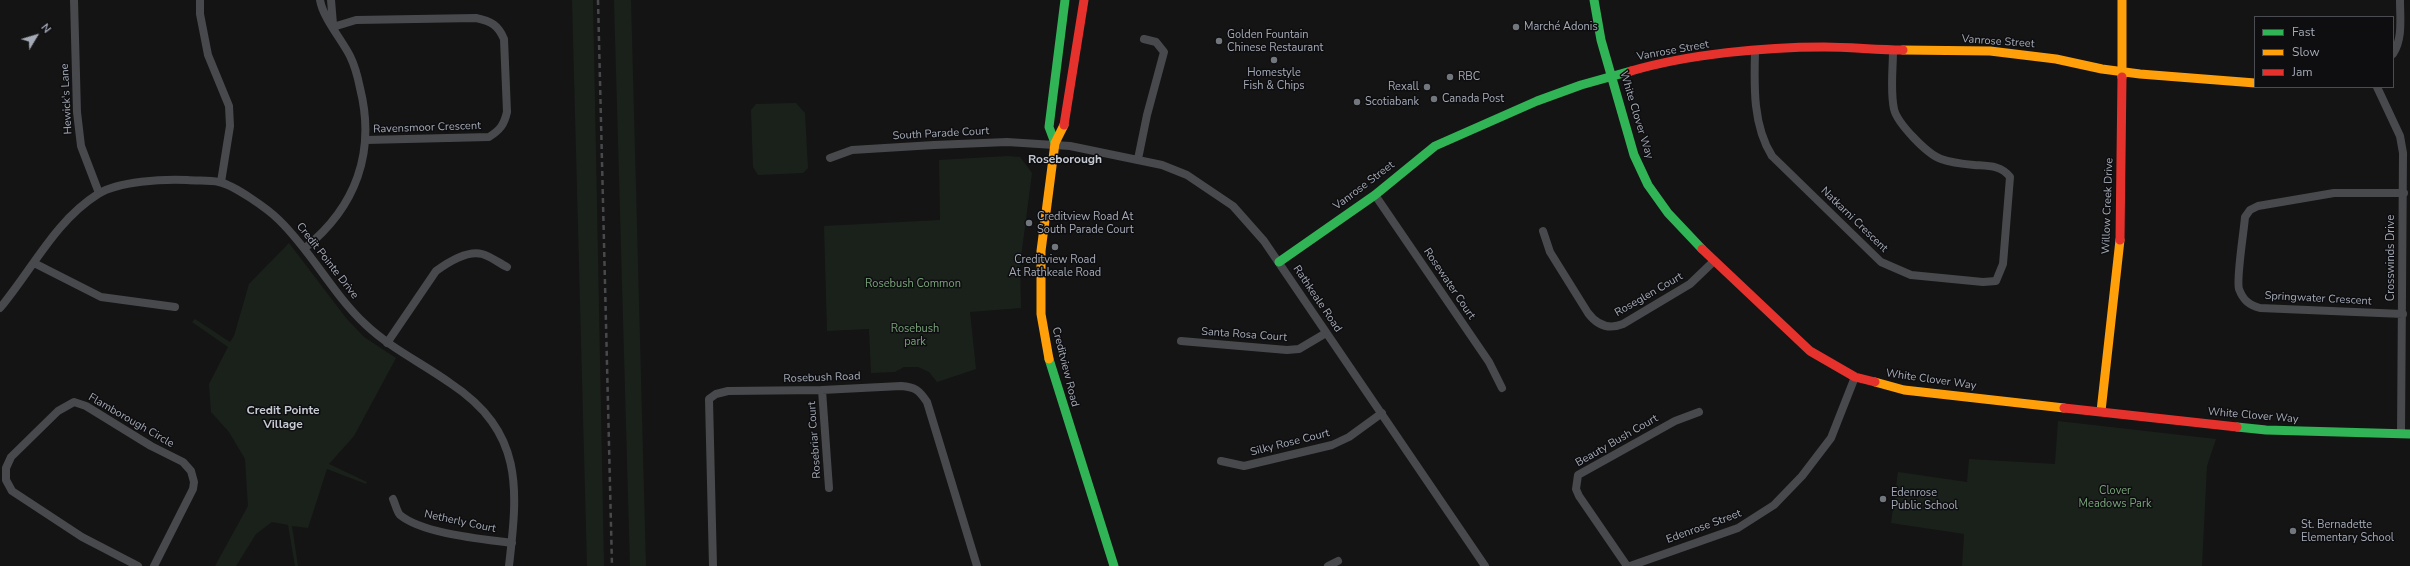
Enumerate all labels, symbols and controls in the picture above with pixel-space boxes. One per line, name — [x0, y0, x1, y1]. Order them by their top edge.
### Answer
north arrow — [16, 16, 56, 56]
legend — [2254, 16, 2394, 88]
text: N — [37, 20, 54, 36]
place label: Marché Adonis — [1524, 20, 1598, 34]
marker: Marché Adonis — [1511, 22, 1521, 32]
text: Fast — [2292, 24, 2315, 40]
place label: Golden Fountain Chinese Restaurant — [1227, 28, 1323, 54]
street label: Vanrose Street — [1961, 33, 2035, 51]
marker: Golden Fountain Chinese Restaurant — [1214, 36, 1224, 46]
street label: Vanrose Street — [1636, 38, 1710, 64]
text: Slow — [2292, 44, 2320, 60]
marker: Homestyle Fish & Chips — [1269, 55, 1279, 65]
street label: Hewick's Lane — [59, 63, 75, 135]
text: Jam — [2292, 64, 2313, 80]
place label: Homestyle Fish & Chips — [1243, 66, 1305, 92]
street label: White Clover Way — [1616, 69, 1656, 161]
place label: RBC — [1458, 70, 1480, 84]
marker: RBC — [1445, 72, 1455, 82]
place label: Rexall — [1388, 80, 1419, 94]
marker: Rexall — [1422, 82, 1432, 92]
place label: Canada Post — [1442, 92, 1504, 106]
marker: Canada Post — [1429, 94, 1439, 104]
place label: Scotiabank — [1365, 95, 1419, 109]
marker: Scotiabank — [1352, 97, 1362, 107]
street label: Ravensmoor Crescent — [373, 120, 481, 136]
street label: South Parade Court — [892, 125, 990, 143]
district label: Roseborough — [1028, 153, 1102, 167]
street label: Willow Creek Drive — [2100, 157, 2116, 255]
street label: Vanrose Street — [1331, 159, 1397, 213]
street label: Natkarni Crescent — [1818, 185, 1890, 255]
place label: Creditview Road At South Parade Court — [1037, 210, 1134, 236]
street label: Crosswinds Drive — [2384, 215, 2398, 301]
marker: Creditview Road At South Parade Court — [1024, 218, 1034, 228]
street label: Credit Pointe Drive — [293, 220, 361, 302]
marker: Creditview Road At Rathkeale Road — [1050, 242, 1060, 252]
street label: Rosewater Court — [1420, 246, 1478, 322]
place label: Creditview Road At Rathkeale Road — [1009, 253, 1101, 279]
street label: Rathkeale Road — [1290, 263, 1344, 335]
street label: Roseglen Court — [1613, 270, 1685, 320]
park label: Rosebush Common — [865, 277, 961, 291]
street label: Springwater Crescent — [2264, 290, 2372, 308]
park label: Rosebush park — [891, 322, 939, 348]
street label: Santa Rosa Court — [1201, 325, 1287, 345]
street label: Creditview Road — [1049, 326, 1081, 408]
street label: White Clover Way — [1885, 367, 1977, 393]
street label: Rosebush Road — [783, 370, 861, 386]
street label: Flamborough Circle — [86, 391, 176, 451]
street label: Rosebriar Court — [806, 401, 824, 479]
district label: Credit Pointe Village — [247, 404, 319, 432]
street label: White Clover Way — [2207, 405, 2299, 427]
street label: Beauty Bush Court — [1573, 412, 1661, 470]
street label: Silky Rose Court — [1249, 427, 1331, 459]
park label: Clover Meadows Park — [2079, 484, 2151, 510]
place label: Edenrose Public School — [1891, 486, 1958, 512]
marker: Edenrose Public School — [1878, 494, 1888, 504]
street label: Edenrose Street — [1665, 507, 1743, 547]
street label: Netherly Court — [423, 508, 497, 536]
place label: St. Bernadette Elementary School — [2301, 518, 2394, 544]
marker: St. Bernadette Elementary School — [2288, 526, 2298, 536]

